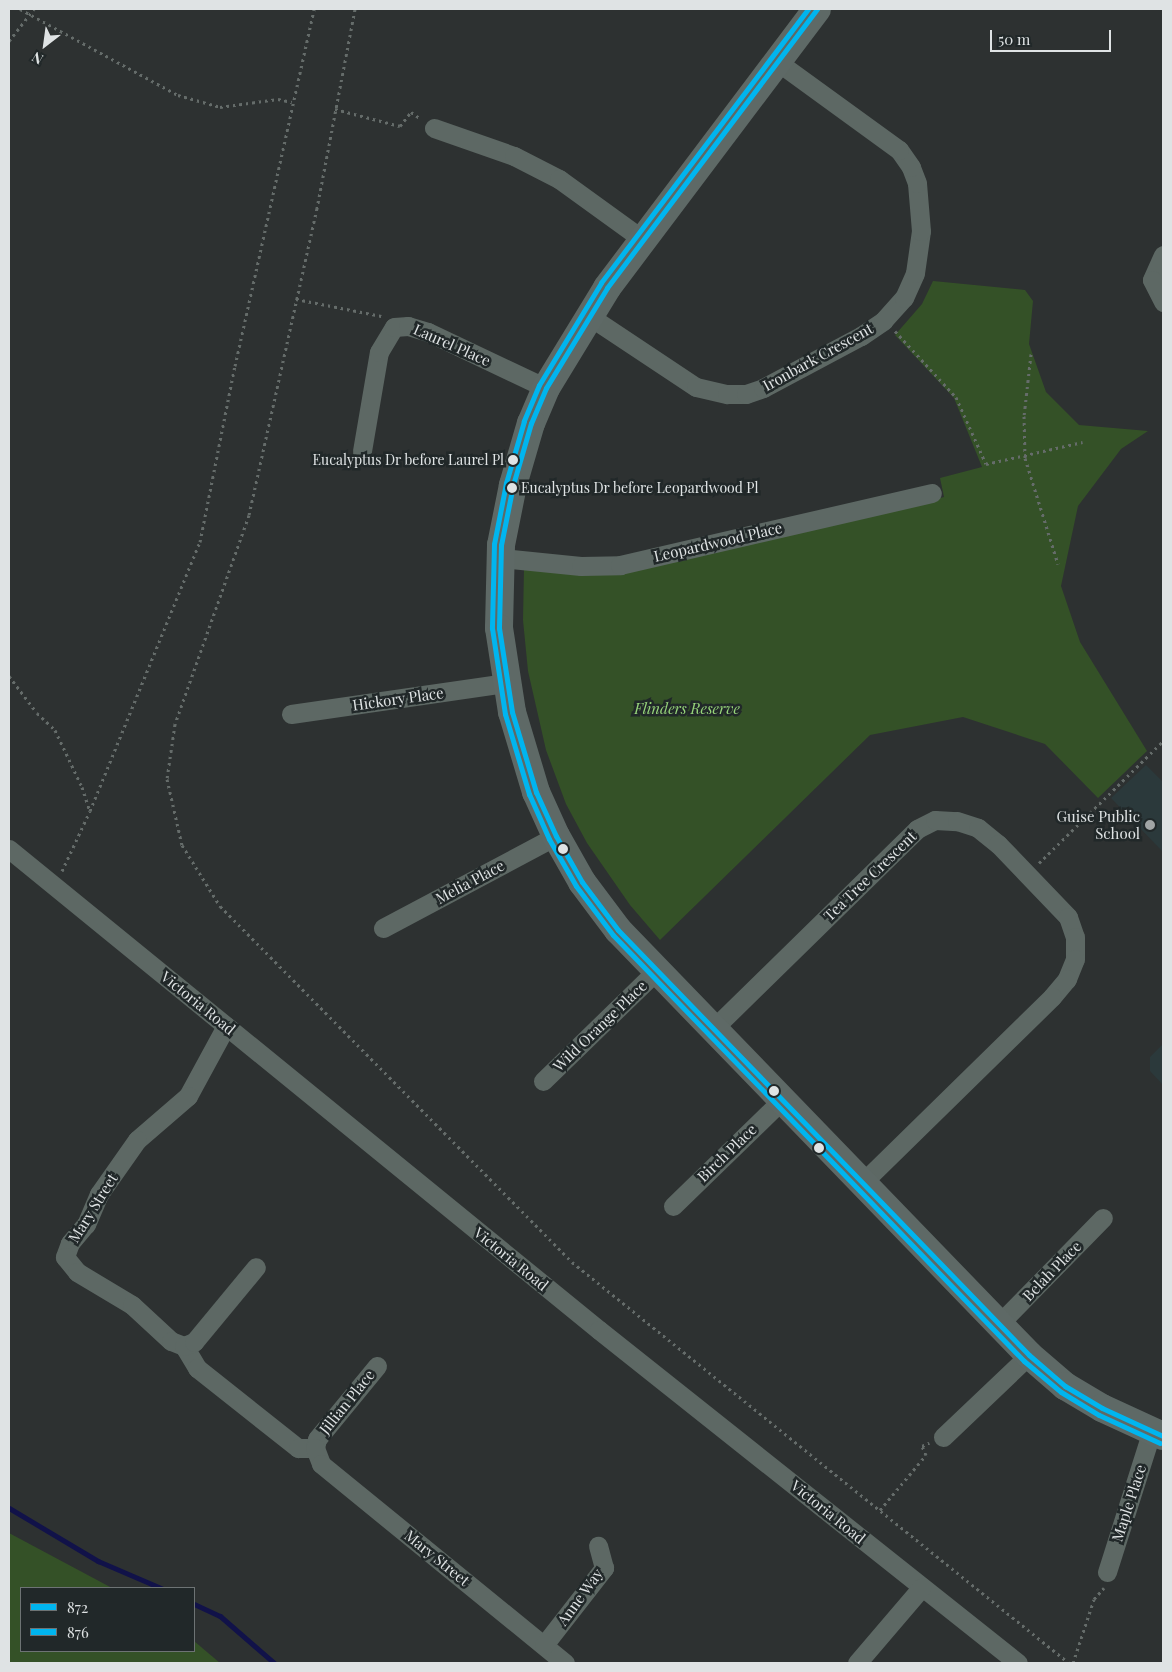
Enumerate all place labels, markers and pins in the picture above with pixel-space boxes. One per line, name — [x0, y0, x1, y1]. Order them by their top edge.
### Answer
place label: Eucalyptus Dr before Laurel Pl — [312, 452, 504, 468]
marker: Eucalyptus Dr before Laurel Pl — [508, 455, 518, 465]
place label: Eucalyptus Dr before Leopardwood Pl — [521, 480, 759, 496]
marker: Eucalyptus Dr before Leopardwood Pl — [507, 483, 517, 493]
place label: Guise Public School — [1057, 807, 1140, 842]
marker: Guise Public School — [1144, 819, 1156, 831]
unlabelled marker — [558, 844, 568, 854]
unlabelled marker — [769, 1086, 779, 1096]
unlabelled marker — [814, 1143, 824, 1153]

